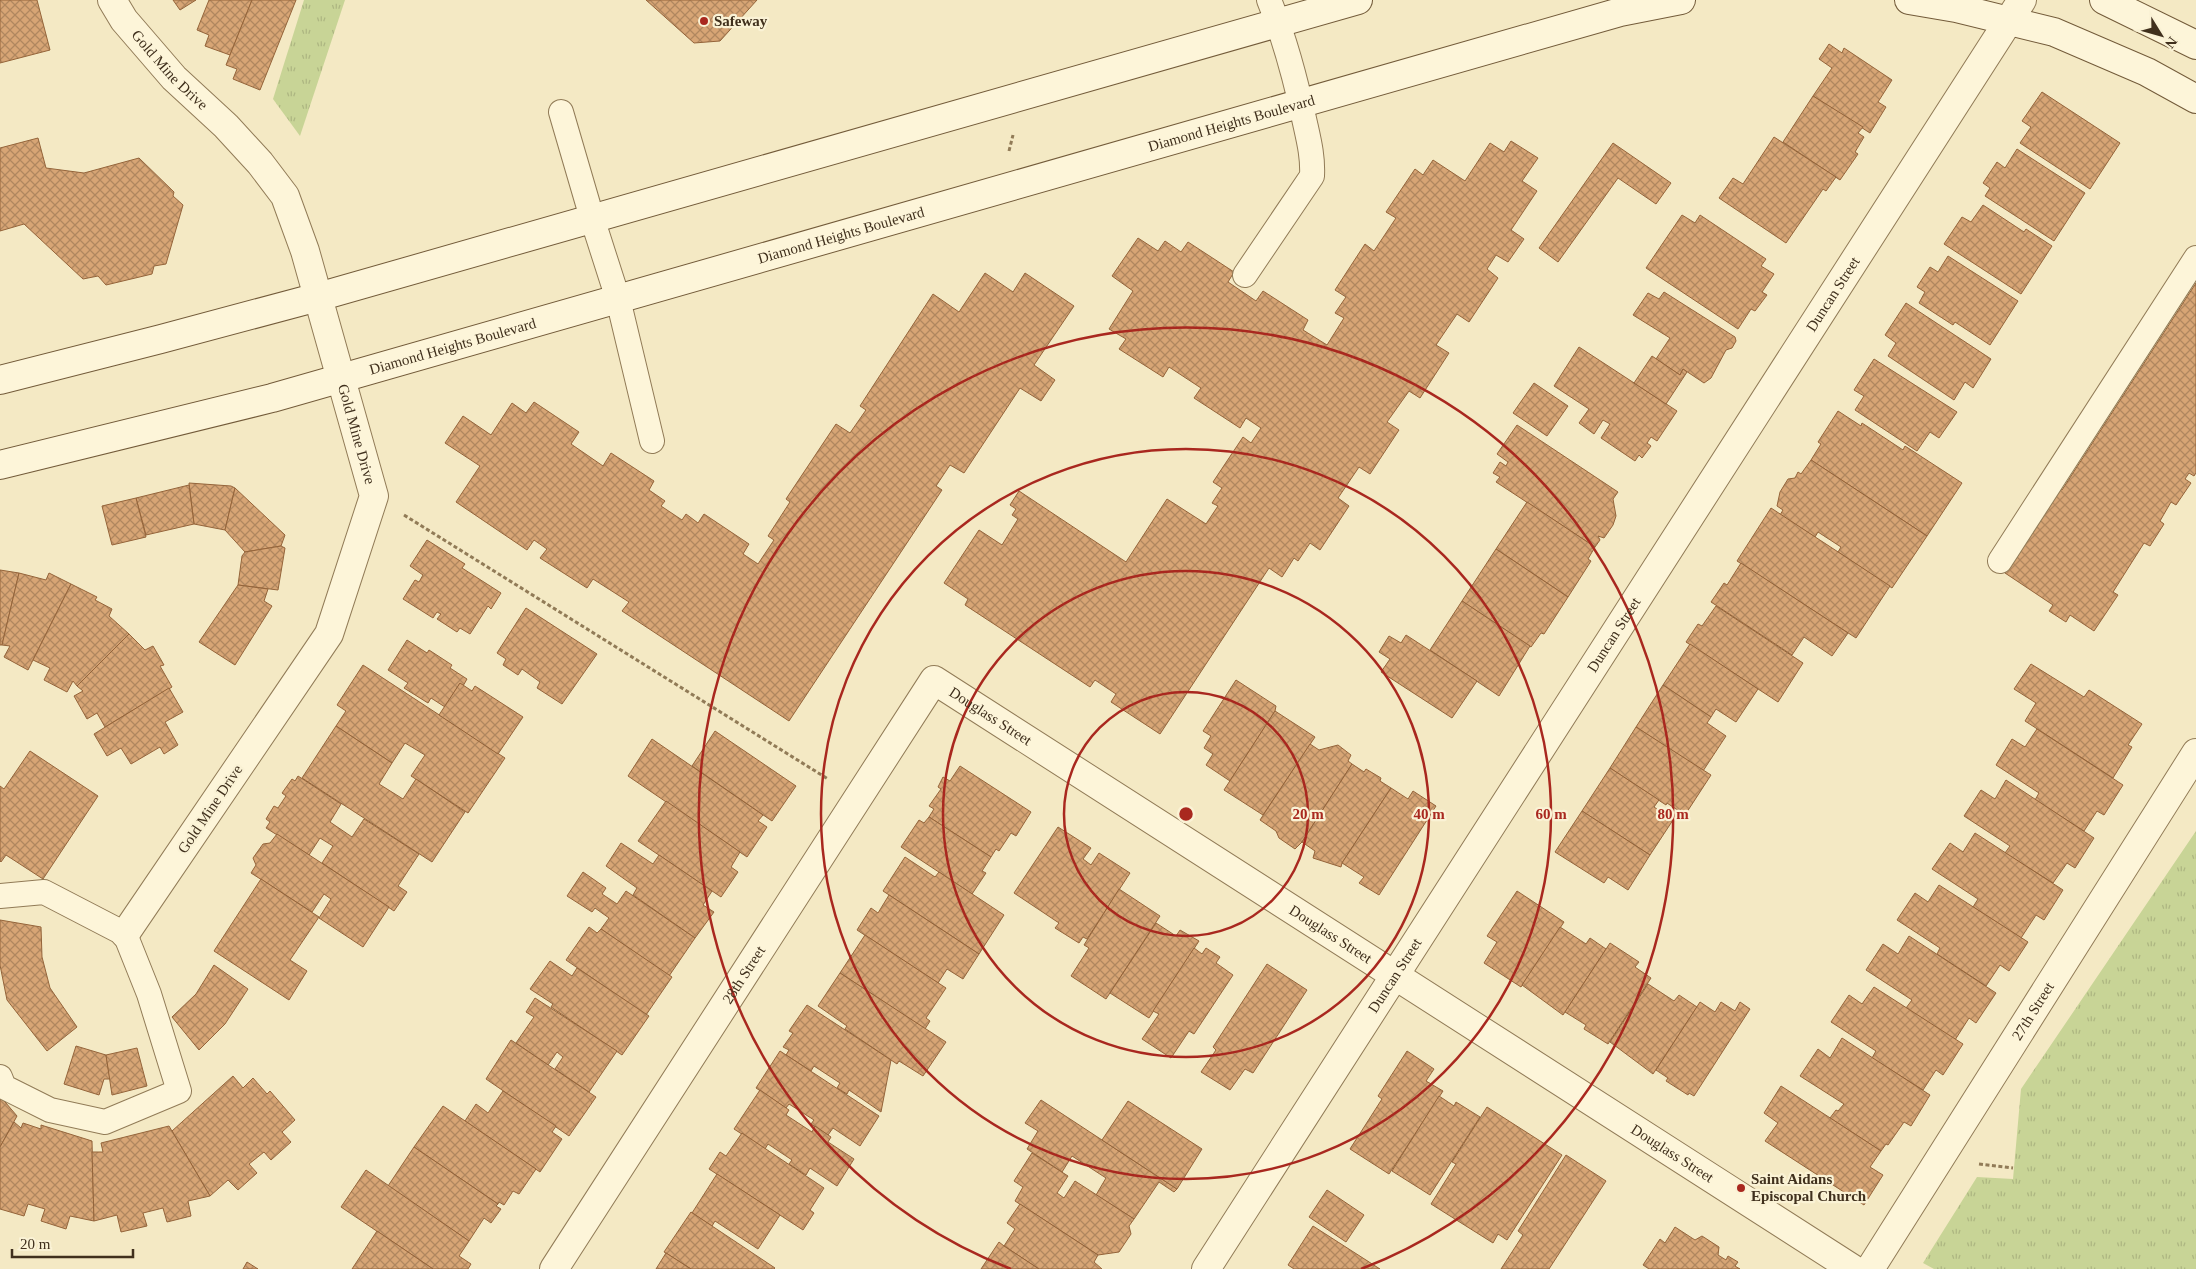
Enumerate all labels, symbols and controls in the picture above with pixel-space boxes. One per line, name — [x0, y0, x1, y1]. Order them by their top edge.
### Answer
north arrow — [2136, 10, 2186, 60]
place label: Safeway — [714, 13, 768, 29]
marker: Safeway — [698, 15, 710, 27]
street label: Gold Mine Drive — [128, 27, 211, 113]
text: N — [2162, 34, 2180, 51]
street label: Diamond Heights Boulevard — [1146, 92, 1317, 155]
street label: Diamond Heights Boulevard — [756, 203, 927, 267]
street label: Duncan Street — [1803, 253, 1863, 334]
street label: Diamond Heights Boulevard — [367, 315, 538, 378]
street label: Gold Mine Drive — [335, 382, 378, 486]
street label: Duncan Street — [1584, 594, 1644, 675]
street label: Douglass Street — [946, 684, 1035, 749]
street label: Gold Mine Drive — [174, 761, 246, 856]
centre of rings — [1177, 805, 1195, 823]
text: 20 m — [1292, 806, 1324, 822]
text: 40 m — [1413, 806, 1445, 822]
text: 60 m — [1535, 806, 1567, 822]
text: 80 m — [1657, 806, 1689, 822]
street label: Douglass Street — [1286, 902, 1375, 967]
street label: Duncan Street — [1365, 934, 1425, 1016]
street label: 28th Street — [719, 942, 769, 1007]
street label: 27th Street — [2009, 979, 2058, 1043]
street label: Douglass Street — [1628, 1121, 1717, 1186]
place label: Saint Aidans Episcopal Church — [1751, 1171, 1867, 1204]
marker: Saint Aidans Episcopal Church — [1735, 1182, 1747, 1194]
scale bar — [12, 1226, 134, 1258]
text: 20 m — [20, 1236, 51, 1252]

